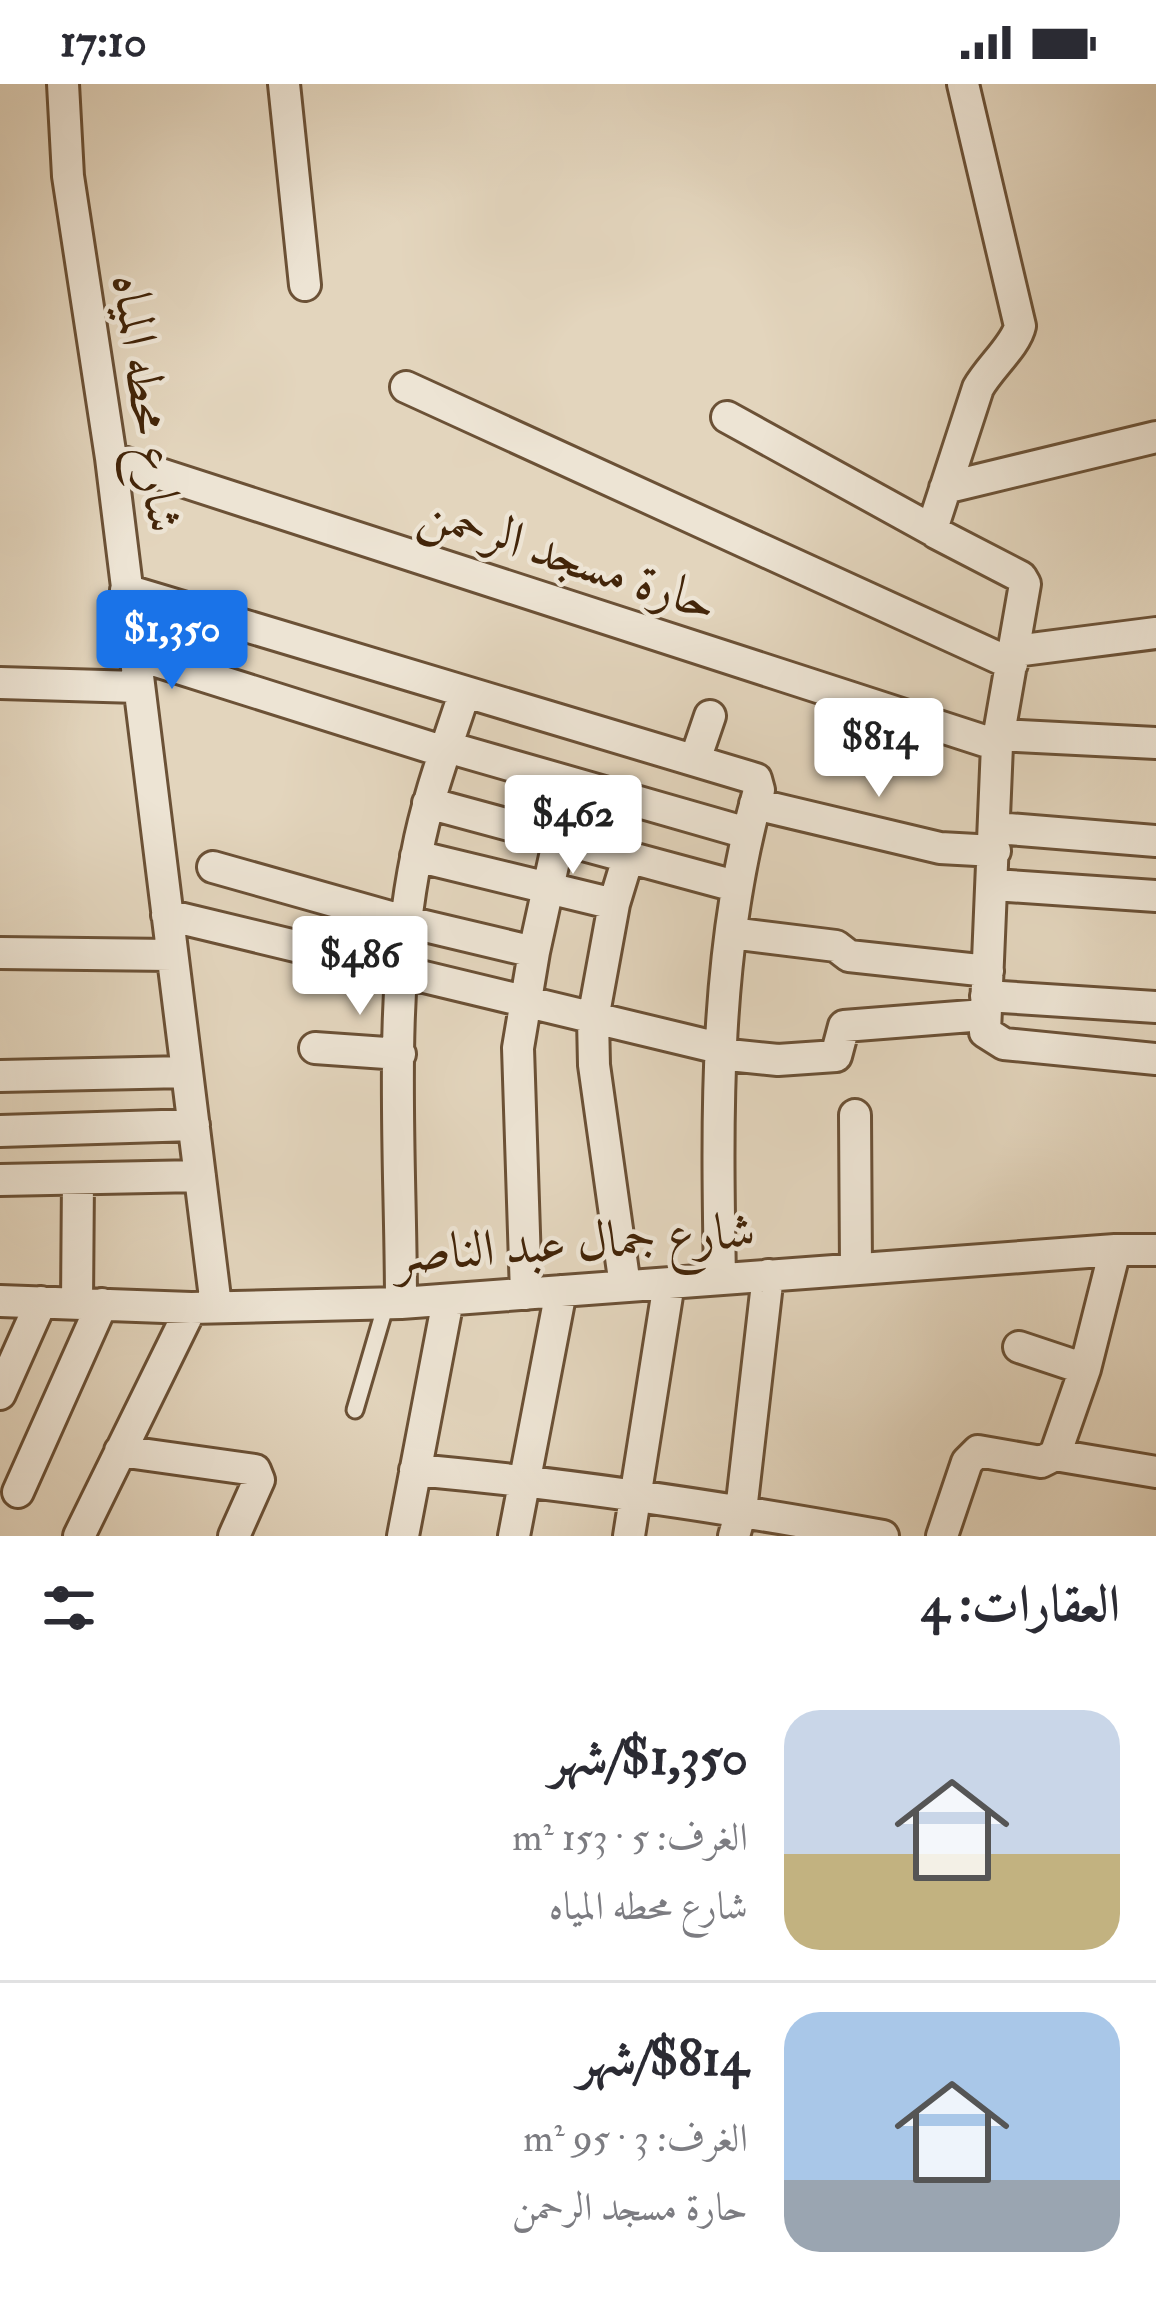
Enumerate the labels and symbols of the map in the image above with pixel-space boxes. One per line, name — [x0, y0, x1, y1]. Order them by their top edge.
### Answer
street label: شارع محطه المياه — [88, 270, 197, 538]
street label: حارة مسجد الرحمن — [411, 480, 725, 637]
pin: $1,350 — [74, 590, 270, 692]
pin: $814 — [808, 698, 950, 800]
pin: $462 — [502, 775, 644, 877]
pin: $486 — [289, 916, 431, 1018]
street label: شارع جمال عبد الناصر — [388, 1198, 758, 1297]

